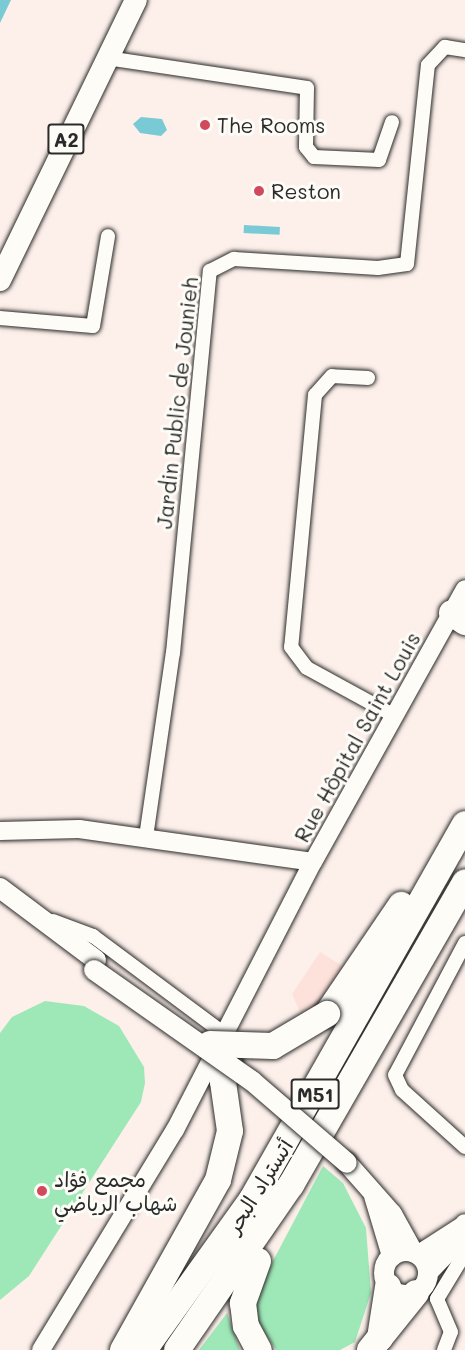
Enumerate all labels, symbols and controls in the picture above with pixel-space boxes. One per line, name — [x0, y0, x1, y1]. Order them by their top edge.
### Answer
place label: The Rooms — [217, 112, 326, 138]
marker: The Rooms — [198, 118, 212, 132]
road number: A2 — [46, 122, 86, 156]
place label: Reston — [271, 178, 341, 204]
marker: Reston — [252, 184, 266, 198]
street label: Jardin Public de Jounieh — [151, 276, 203, 530]
street label: Rue Hôpital Saint Louis — [289, 628, 425, 846]
road number: M51 — [290, 1077, 340, 1111]
street label: أتستراد البحر — [220, 1134, 298, 1238]
place label: مجمع فؤاد شهاب الرياضي — [54, 1166, 178, 1216]
marker: مجمع فؤاد شهاب الرياضي — [35, 1184, 49, 1198]

